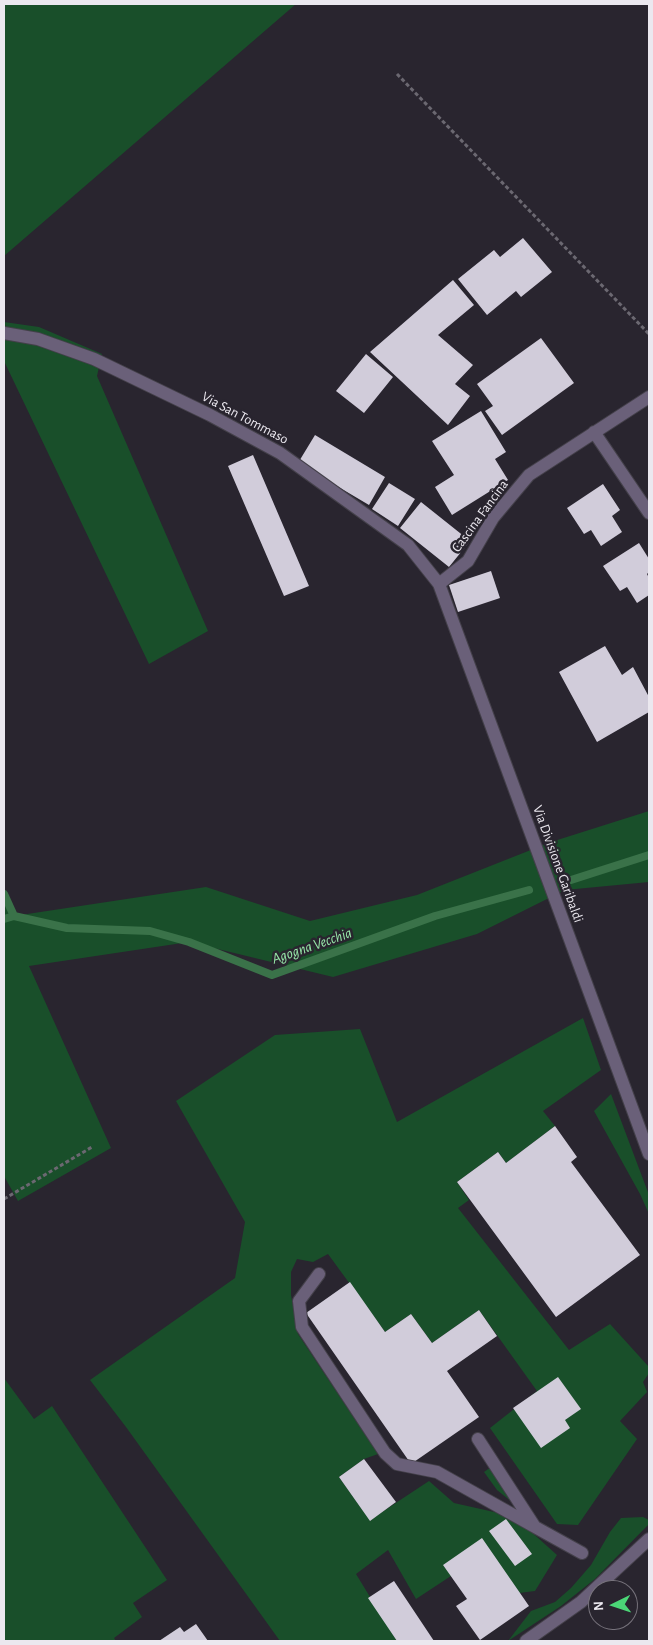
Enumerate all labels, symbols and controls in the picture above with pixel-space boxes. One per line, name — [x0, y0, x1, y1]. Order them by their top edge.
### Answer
street label: Via San Tommaso — [199, 388, 291, 448]
street label: Cascina Fancina — [448, 477, 512, 555]
street label: Via Divisione Garibaldi — [529, 803, 587, 925]
water label: Agogna Vecchia — [270, 924, 354, 968]
north arrow — [588, 1580, 638, 1630]
text: N — [592, 1601, 606, 1611]

